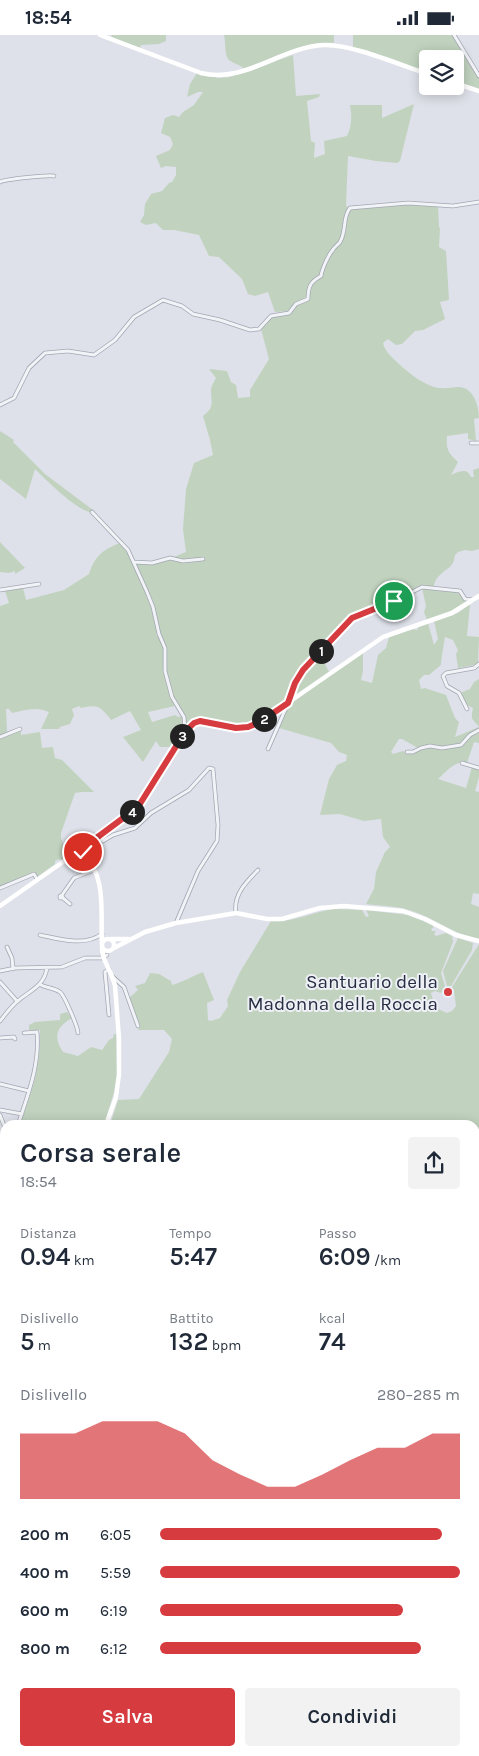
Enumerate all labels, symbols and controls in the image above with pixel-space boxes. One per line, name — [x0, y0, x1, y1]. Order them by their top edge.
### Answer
text: 18:54 — [25, 7, 72, 29]
map controls — [419, 50, 464, 95]
button: layers — [419, 50, 464, 95]
pin — [373, 580, 415, 622]
icon: arrive — [380, 587, 408, 615]
pin: 1 — [308, 639, 334, 663]
text: 1 — [319, 643, 324, 660]
pin: 2 — [252, 707, 276, 731]
text: 2 — [260, 711, 269, 728]
pin: 3 — [170, 723, 194, 749]
text: 3 — [178, 728, 187, 745]
pin: 4 — [120, 799, 144, 825]
text: 4 — [128, 804, 137, 821]
pin — [62, 831, 104, 873]
icon: check — [69, 838, 97, 866]
place label: Santuario della Madonna della Roccia — [248, 971, 438, 1015]
marker: Santuario della Madonna della Roccia — [442, 986, 454, 998]
text: Corsa serale — [20, 1136, 181, 1169]
button: share — [408, 1137, 460, 1189]
text: 18:54 — [20, 1172, 57, 1191]
text: Distanza — [20, 1225, 77, 1242]
text: Tempo — [169, 1225, 211, 1242]
text: Passo — [319, 1225, 356, 1242]
text: 0.94 — [20, 1242, 70, 1271]
text: 5:47 — [169, 1242, 217, 1271]
text: 6:09 — [319, 1242, 371, 1271]
text: km — [70, 1252, 95, 1269]
text: /km — [371, 1252, 401, 1269]
text: Dislivello — [20, 1310, 79, 1327]
text: Battito — [169, 1310, 213, 1327]
text: kcal — [319, 1310, 345, 1327]
text: 5 — [20, 1327, 34, 1356]
text: 132 — [169, 1327, 208, 1356]
text: 74 — [319, 1327, 346, 1356]
text: m — [34, 1337, 51, 1354]
text: bpm — [208, 1337, 241, 1354]
text: Dislivello — [20, 1385, 87, 1404]
text: 280–285 m — [377, 1385, 460, 1404]
text: 200 m — [20, 1525, 69, 1544]
text: 6:05 — [100, 1525, 131, 1544]
text: 400 m — [20, 1563, 69, 1582]
text: 5:59 — [100, 1563, 131, 1582]
text: 600 m — [20, 1601, 69, 1620]
text: 6:19 — [100, 1601, 127, 1620]
text: 800 m — [20, 1639, 70, 1658]
text: 6:12 — [100, 1639, 127, 1658]
button: Salva — [20, 1688, 235, 1746]
button: Condividi — [245, 1688, 460, 1746]

